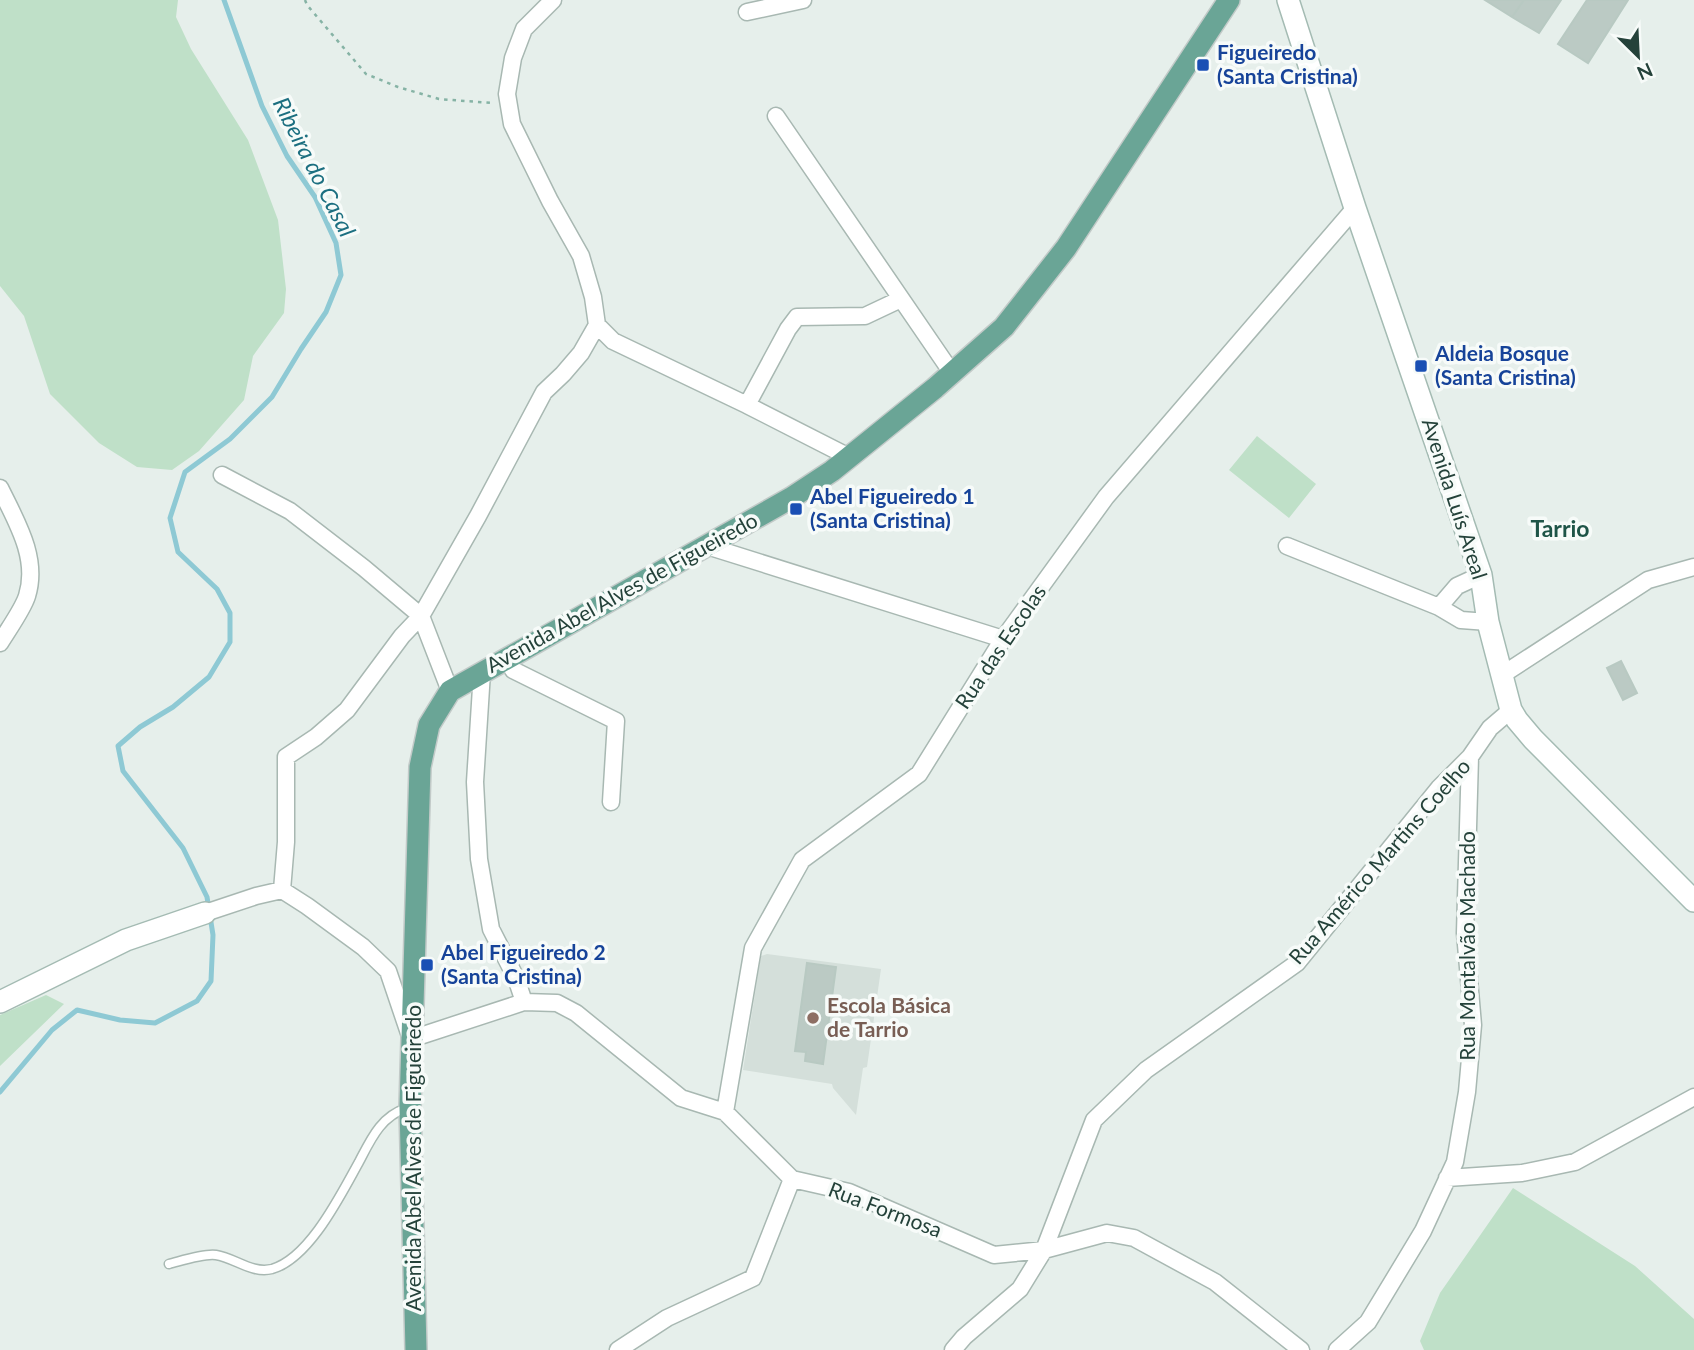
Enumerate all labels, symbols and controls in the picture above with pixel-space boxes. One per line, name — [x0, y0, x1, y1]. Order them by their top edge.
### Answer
north arrow — [1603, 21, 1673, 91]
place label: Figueiredo (Santa Cristina) — [1217, 39, 1358, 88]
marker: Figueiredo (Santa Cristina) — [1195, 57, 1211, 73]
text: N — [1634, 59, 1656, 85]
water label: Ribeira do Casal — [268, 92, 362, 241]
place label: Aldeia Bosque (Santa Cristina) — [1434, 340, 1576, 389]
marker: Aldeia Bosque (Santa Cristina) — [1413, 358, 1429, 374]
street label: Avenida Luís Areal — [1418, 415, 1493, 582]
place label: Abel Figueiredo 1 (Santa Cristina) — [809, 483, 975, 532]
marker: Abel Figueiredo 1 (Santa Cristina) — [788, 501, 804, 517]
street label: Avenida Abel Alves de Figueiredo — [481, 506, 761, 677]
district label: Tarrio — [1530, 514, 1590, 542]
street label: Rua das Escolas — [949, 579, 1050, 713]
street label: Rua Américo Martins Coelho — [1283, 753, 1475, 969]
street label: Rua Montalvão Machado — [1454, 831, 1479, 1061]
place label: Abel Figueiredo 2 (Santa Cristina) — [440, 939, 606, 988]
marker: Abel Figueiredo 2 (Santa Cristina) — [419, 957, 435, 973]
place label: Escola Básica de Tarrio — [827, 992, 951, 1041]
street label: Avenida Abel Alves de Figueiredo — [400, 1005, 425, 1311]
marker: Escola Básica de Tarrio — [805, 1010, 821, 1026]
street label: Rua Formosa — [825, 1176, 946, 1242]

